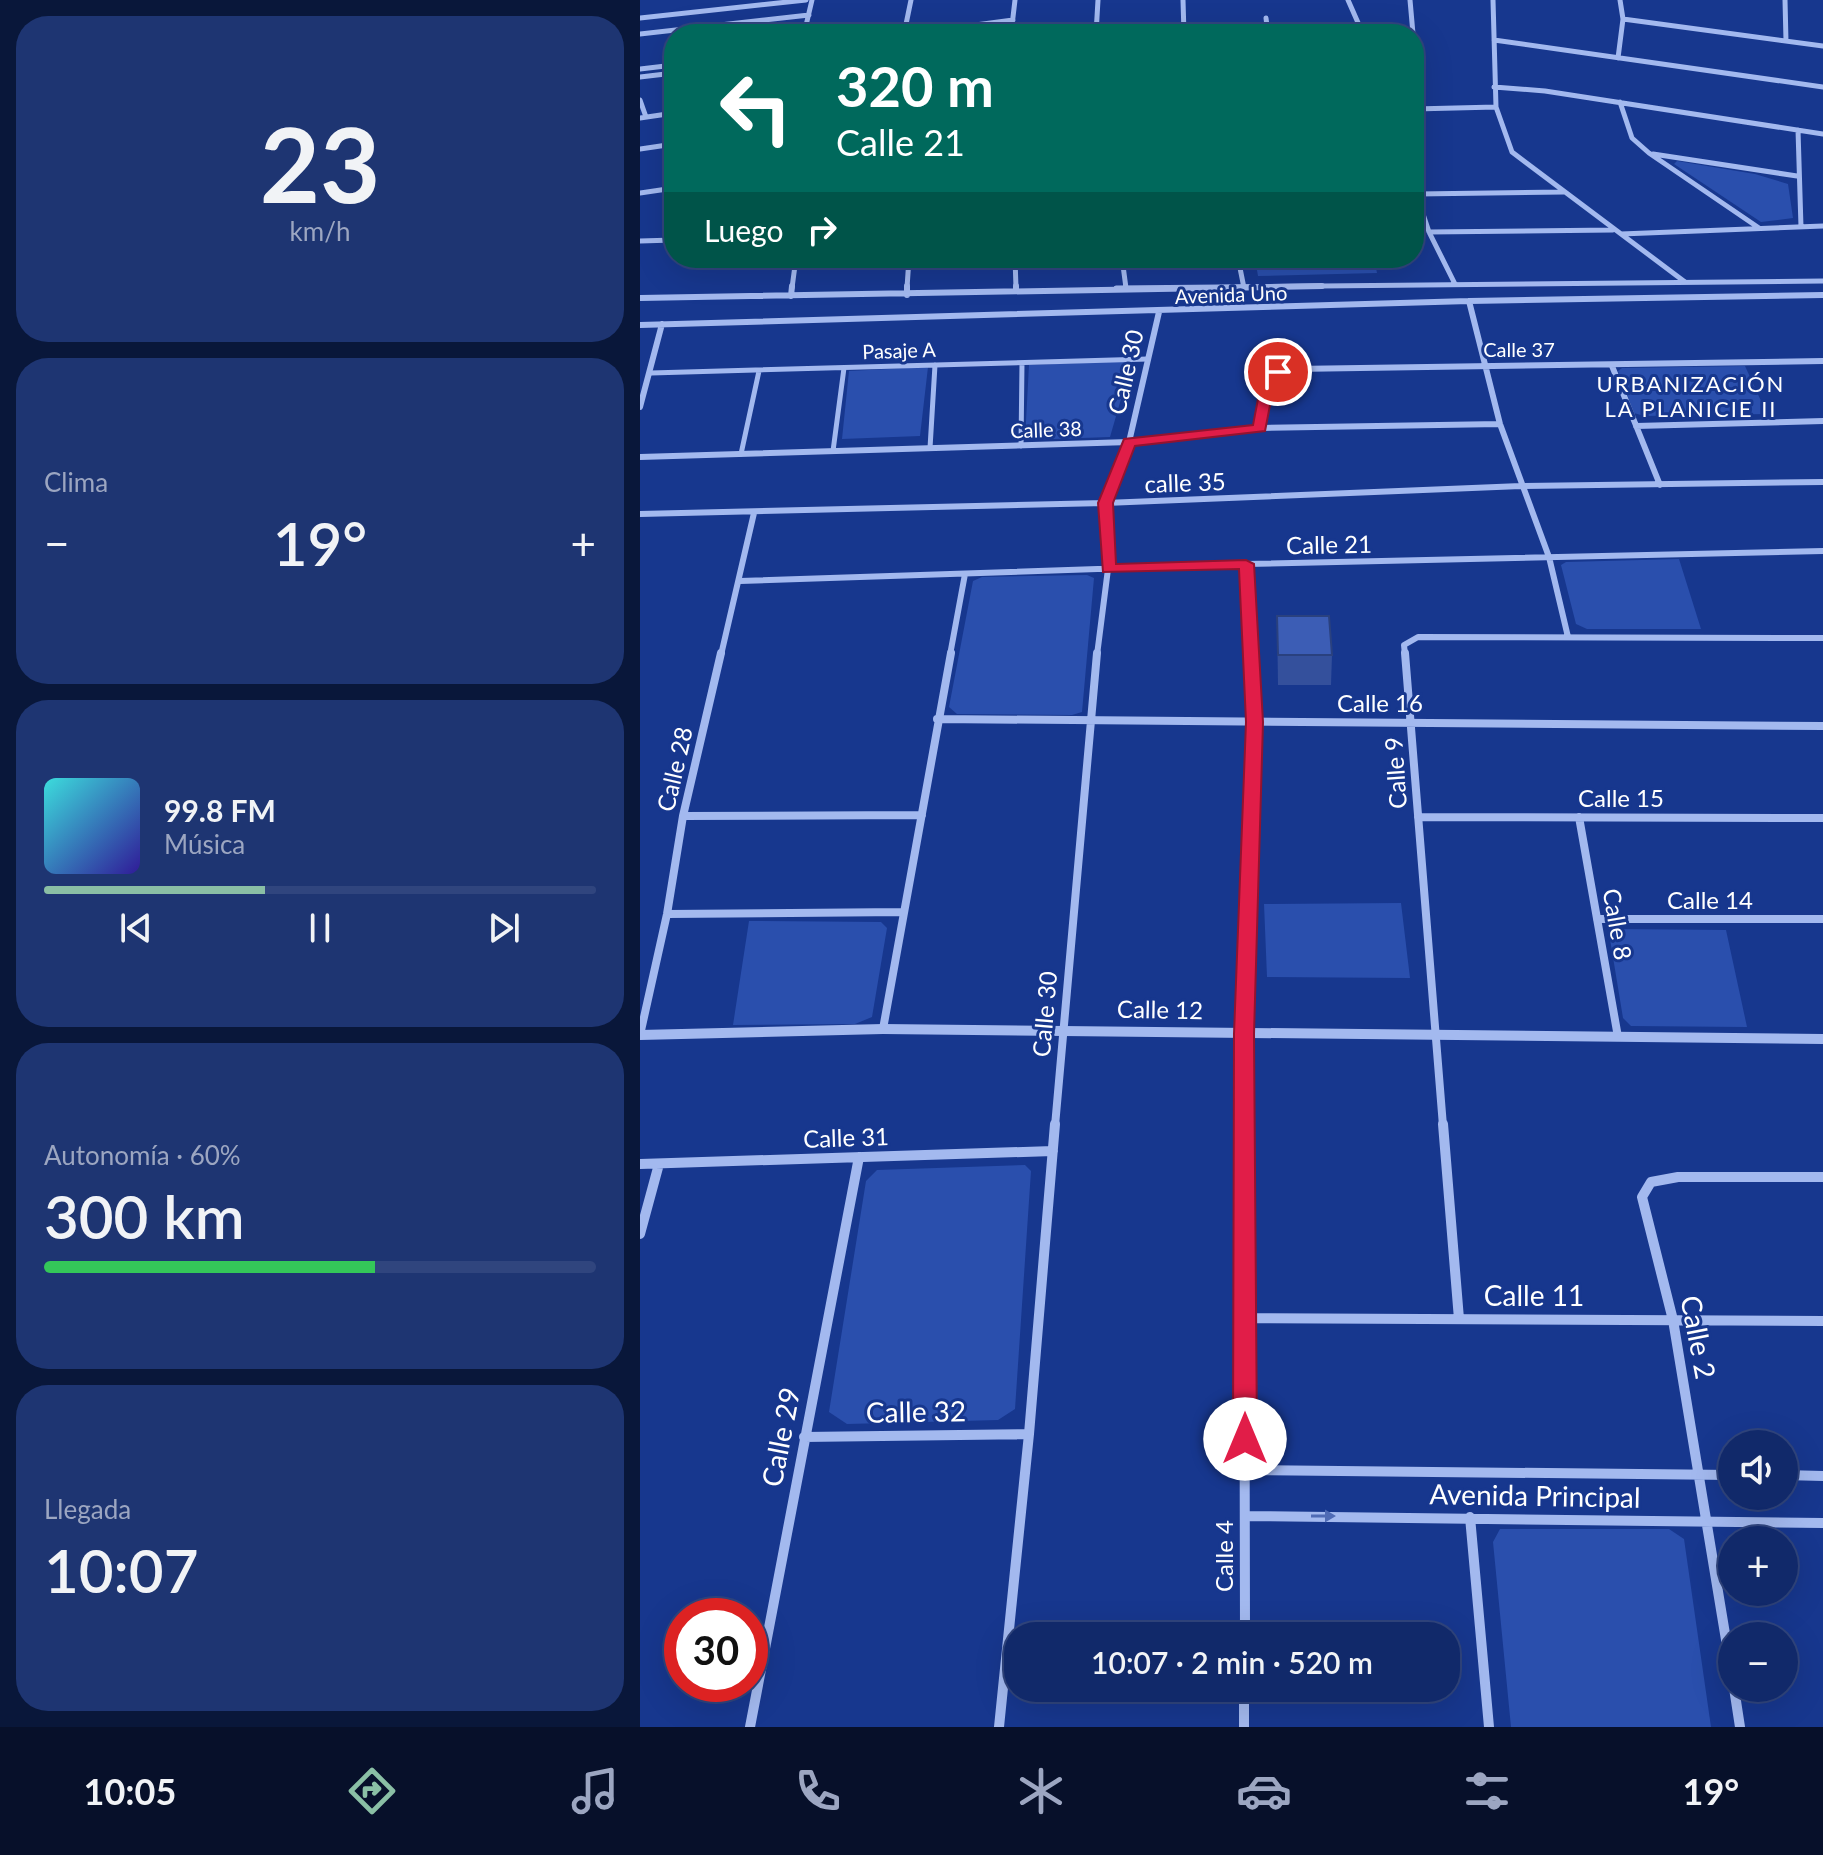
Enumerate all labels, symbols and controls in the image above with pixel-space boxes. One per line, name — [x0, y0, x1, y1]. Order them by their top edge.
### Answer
text: 320 m — [836, 52, 994, 119]
icon: left — [704, 56, 808, 160]
text: 23 — [260, 100, 380, 225]
text: Calle 21 — [836, 120, 965, 164]
icon: right — [800, 208, 844, 252]
text: Luego — [704, 212, 784, 248]
text: km/h — [290, 215, 350, 247]
street label: Avenida Uno — [1174, 280, 1288, 308]
street label: Calle 30 — [1101, 327, 1149, 417]
street label: Pasaje A — [862, 337, 937, 363]
street label: Calle 37 — [1483, 337, 1555, 361]
pin — [1244, 338, 1312, 406]
icon: arrive — [1256, 350, 1300, 394]
district label: URBANIZACIÓN LA PLANICIE II — [1597, 370, 1785, 422]
street label: Calle 38 — [1010, 416, 1082, 442]
text: Clima — [44, 466, 108, 498]
street label: calle 35 — [1144, 466, 1226, 498]
text: 19° — [273, 507, 367, 579]
text: − — [44, 517, 70, 569]
text: + — [570, 517, 596, 569]
street label: Calle 21 — [1286, 529, 1372, 559]
street label: Calle 16 — [1337, 688, 1423, 717]
street label: Calle 28 — [650, 724, 698, 814]
street label: Calle 9 — [1378, 736, 1412, 810]
street label: Calle 15 — [1578, 783, 1664, 812]
text: 99.8 FM — [164, 792, 276, 828]
text: Música — [164, 828, 245, 860]
street label: Calle 14 — [1667, 885, 1753, 914]
street label: Calle 8 — [1597, 886, 1639, 962]
icon: previous — [114, 906, 158, 950]
icon: pause — [298, 906, 342, 950]
icon: next — [482, 906, 526, 950]
street label: Calle 30 — [1026, 970, 1062, 1058]
street label: Calle 12 — [1117, 994, 1203, 1024]
street label: Calle 31 — [803, 1121, 889, 1153]
text: Autonomía · 60% — [44, 1139, 241, 1171]
text: 300 km — [44, 1180, 245, 1252]
street label: Calle 11 — [1484, 1278, 1584, 1312]
street label: Calle 2 — [1674, 1293, 1724, 1381]
street label: Calle 29 — [754, 1385, 806, 1489]
street label: Calle 32 — [866, 1393, 966, 1429]
position arrow — [1203, 1397, 1287, 1481]
map controls — [1718, 1430, 1798, 1702]
button: sound — [1718, 1430, 1798, 1510]
street label: Avenida Principal — [1429, 1476, 1641, 1514]
text: Llegada — [44, 1493, 131, 1525]
one-way arrow — [1311, 1510, 1336, 1522]
street label: Calle 4 — [1209, 1520, 1238, 1592]
button: + — [1718, 1526, 1798, 1606]
text: 10:07 — [44, 1534, 198, 1606]
speed limit sign: 30 — [664, 1598, 768, 1702]
button: − — [1718, 1622, 1798, 1702]
text: 10:07 · 2 min · 520 m — [1091, 1644, 1373, 1680]
icon: directions — [344, 1763, 400, 1819]
icon: music — [567, 1763, 623, 1819]
icon: phone — [790, 1763, 846, 1819]
icon: climate — [1013, 1763, 1069, 1819]
icon: car — [1236, 1763, 1292, 1819]
icon: filters — [1459, 1763, 1515, 1819]
text: 10:05 — [84, 1769, 176, 1813]
text: 19° — [1683, 1769, 1739, 1813]

